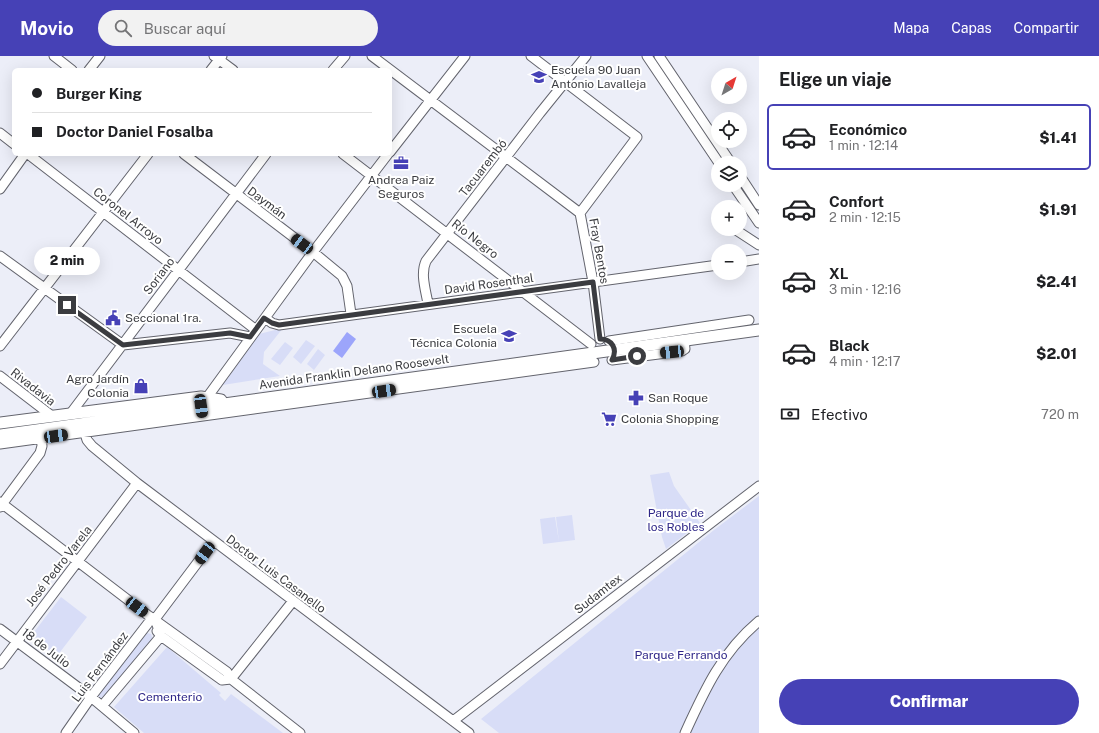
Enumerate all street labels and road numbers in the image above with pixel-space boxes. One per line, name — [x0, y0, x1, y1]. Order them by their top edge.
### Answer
street label: Tacuarembó — [456, 136, 510, 199]
street label: Daymán — [245, 184, 289, 222]
street label: Coronel Arroyo — [90, 185, 166, 248]
street label: Río Negro — [449, 217, 501, 262]
street label: Fray Bentos — [586, 217, 612, 285]
street label: Soriano — [141, 255, 178, 297]
street label: David Rosenthal — [444, 271, 535, 297]
street label: Avenida Franklin Delano Roosevelt — [258, 352, 450, 392]
street label: Rivadavia — [8, 365, 58, 409]
street label: José Pedro Varela — [23, 523, 95, 609]
street label: Doctor Luis Casanello — [223, 532, 329, 616]
street label: Sudamtex — [571, 571, 625, 617]
street label: 18 de Julio — [19, 625, 73, 671]
street label: Luis Fernández — [69, 629, 131, 705]

